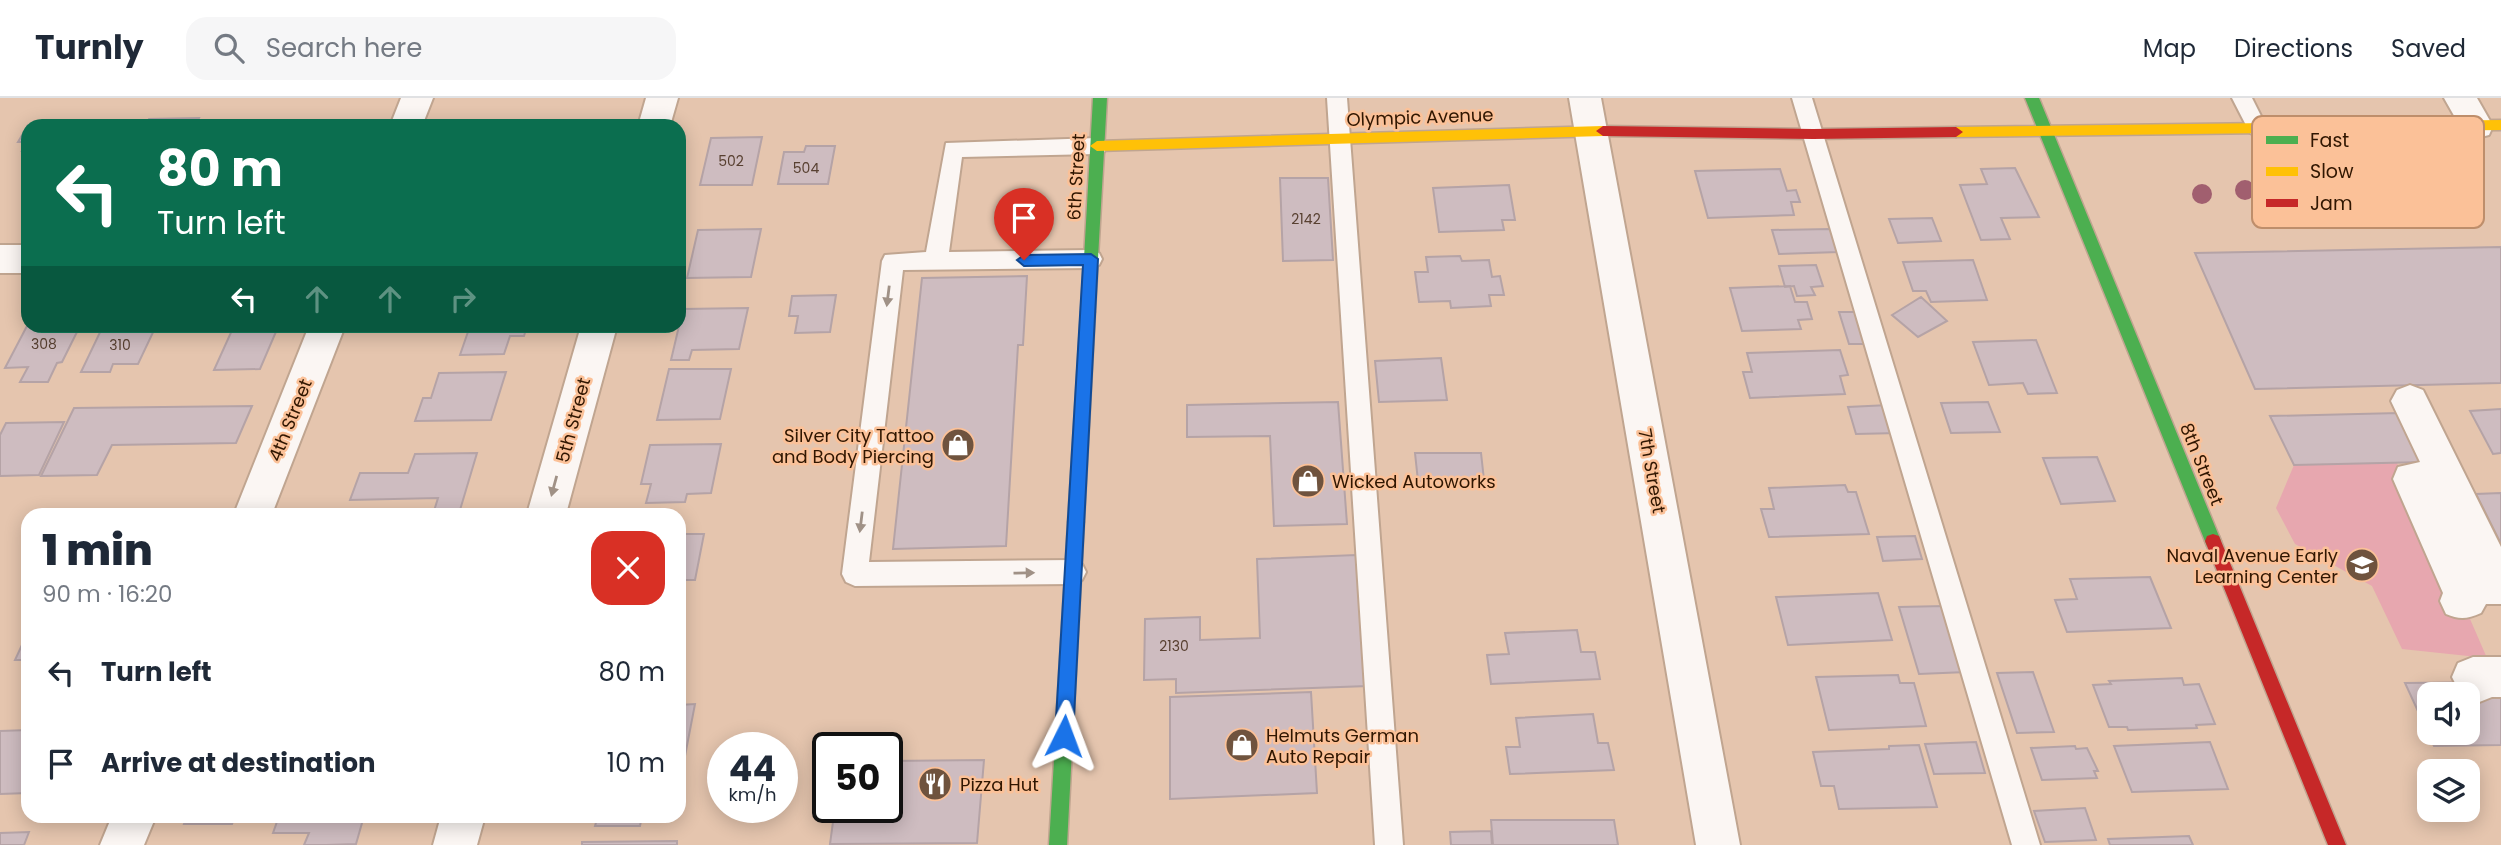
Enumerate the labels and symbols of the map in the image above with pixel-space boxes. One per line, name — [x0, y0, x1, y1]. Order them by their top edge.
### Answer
street label: Olympic Avenue — [1346, 102, 1494, 132]
legend — [2252, 116, 2484, 228]
text: Fast — [2310, 127, 2349, 154]
street label: 6th Street — [1061, 133, 1091, 221]
house number: 502 — [718, 151, 744, 171]
house number: 504 — [793, 158, 819, 178]
text: Slow — [2310, 158, 2354, 185]
pin — [994, 188, 1054, 260]
text: Jam — [2310, 190, 2352, 217]
house number: 2142 — [1291, 209, 1321, 229]
one-way arrow — [883, 285, 894, 307]
house number: 308 — [31, 334, 57, 354]
house number: 310 — [109, 335, 131, 355]
street label: 4th Street — [262, 375, 318, 465]
street label: 5th Street — [550, 375, 596, 465]
street label: 8th Street — [2174, 419, 2230, 509]
place label: Silver City Tattoo and Body Piercing — [772, 423, 934, 469]
shop icon: Silver City Tattoo and Body Piercing — [939, 426, 977, 464]
street label: 7th Street — [1632, 427, 1672, 515]
shop icon: Wicked Autoworks — [1289, 462, 1327, 500]
place label: Wicked Autoworks — [1332, 469, 1496, 494]
one-way arrow — [549, 476, 559, 497]
one-way arrow — [856, 511, 867, 533]
place label: Naval Avenue Early Learning Center — [2167, 543, 2338, 589]
school or university icon: Naval Avenue Early Learning Center — [2343, 546, 2381, 584]
one-way arrow — [1013, 567, 1035, 578]
house number: 2130 — [1159, 636, 1189, 656]
position arrow — [1027, 699, 1101, 773]
place label: Helmuts German Auto Repair — [1266, 723, 1419, 769]
shop icon: Helmuts German Auto Repair — [1223, 726, 1261, 764]
speed limit sign: 50 — [812, 732, 903, 823]
restaurant icon: Pizza Hut — [916, 765, 954, 803]
place label: Pizza Hut — [960, 772, 1039, 797]

